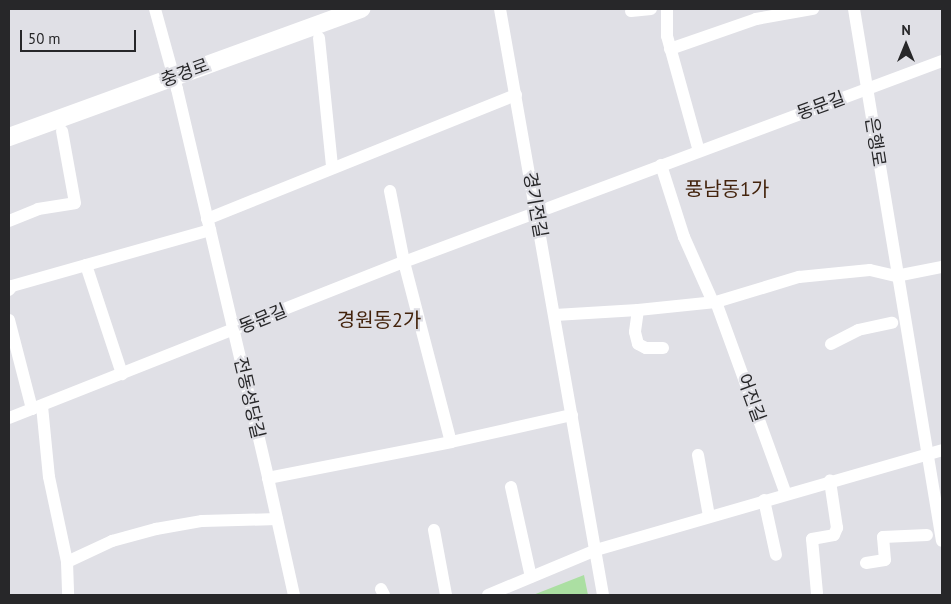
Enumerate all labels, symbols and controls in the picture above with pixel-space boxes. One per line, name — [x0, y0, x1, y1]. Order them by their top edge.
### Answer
scale bar — [22, 20, 139, 52]
north arrow — [881, 20, 931, 70]
text: N — [901, 21, 911, 39]
text: 50 m — [28, 29, 61, 48]
street label: 충경로 — [158, 54, 212, 92]
street label: 동문길 — [794, 87, 848, 125]
street label: 은행로 — [860, 116, 890, 168]
street label: 경기전길 — [519, 171, 551, 239]
district label: 풍남동1가 — [685, 177, 769, 201]
street label: 동문길 — [236, 300, 290, 338]
district label: 경원동2가 — [337, 308, 421, 332]
street label: 전동성당길 — [229, 355, 269, 441]
street label: 어진길 — [732, 371, 770, 425]

